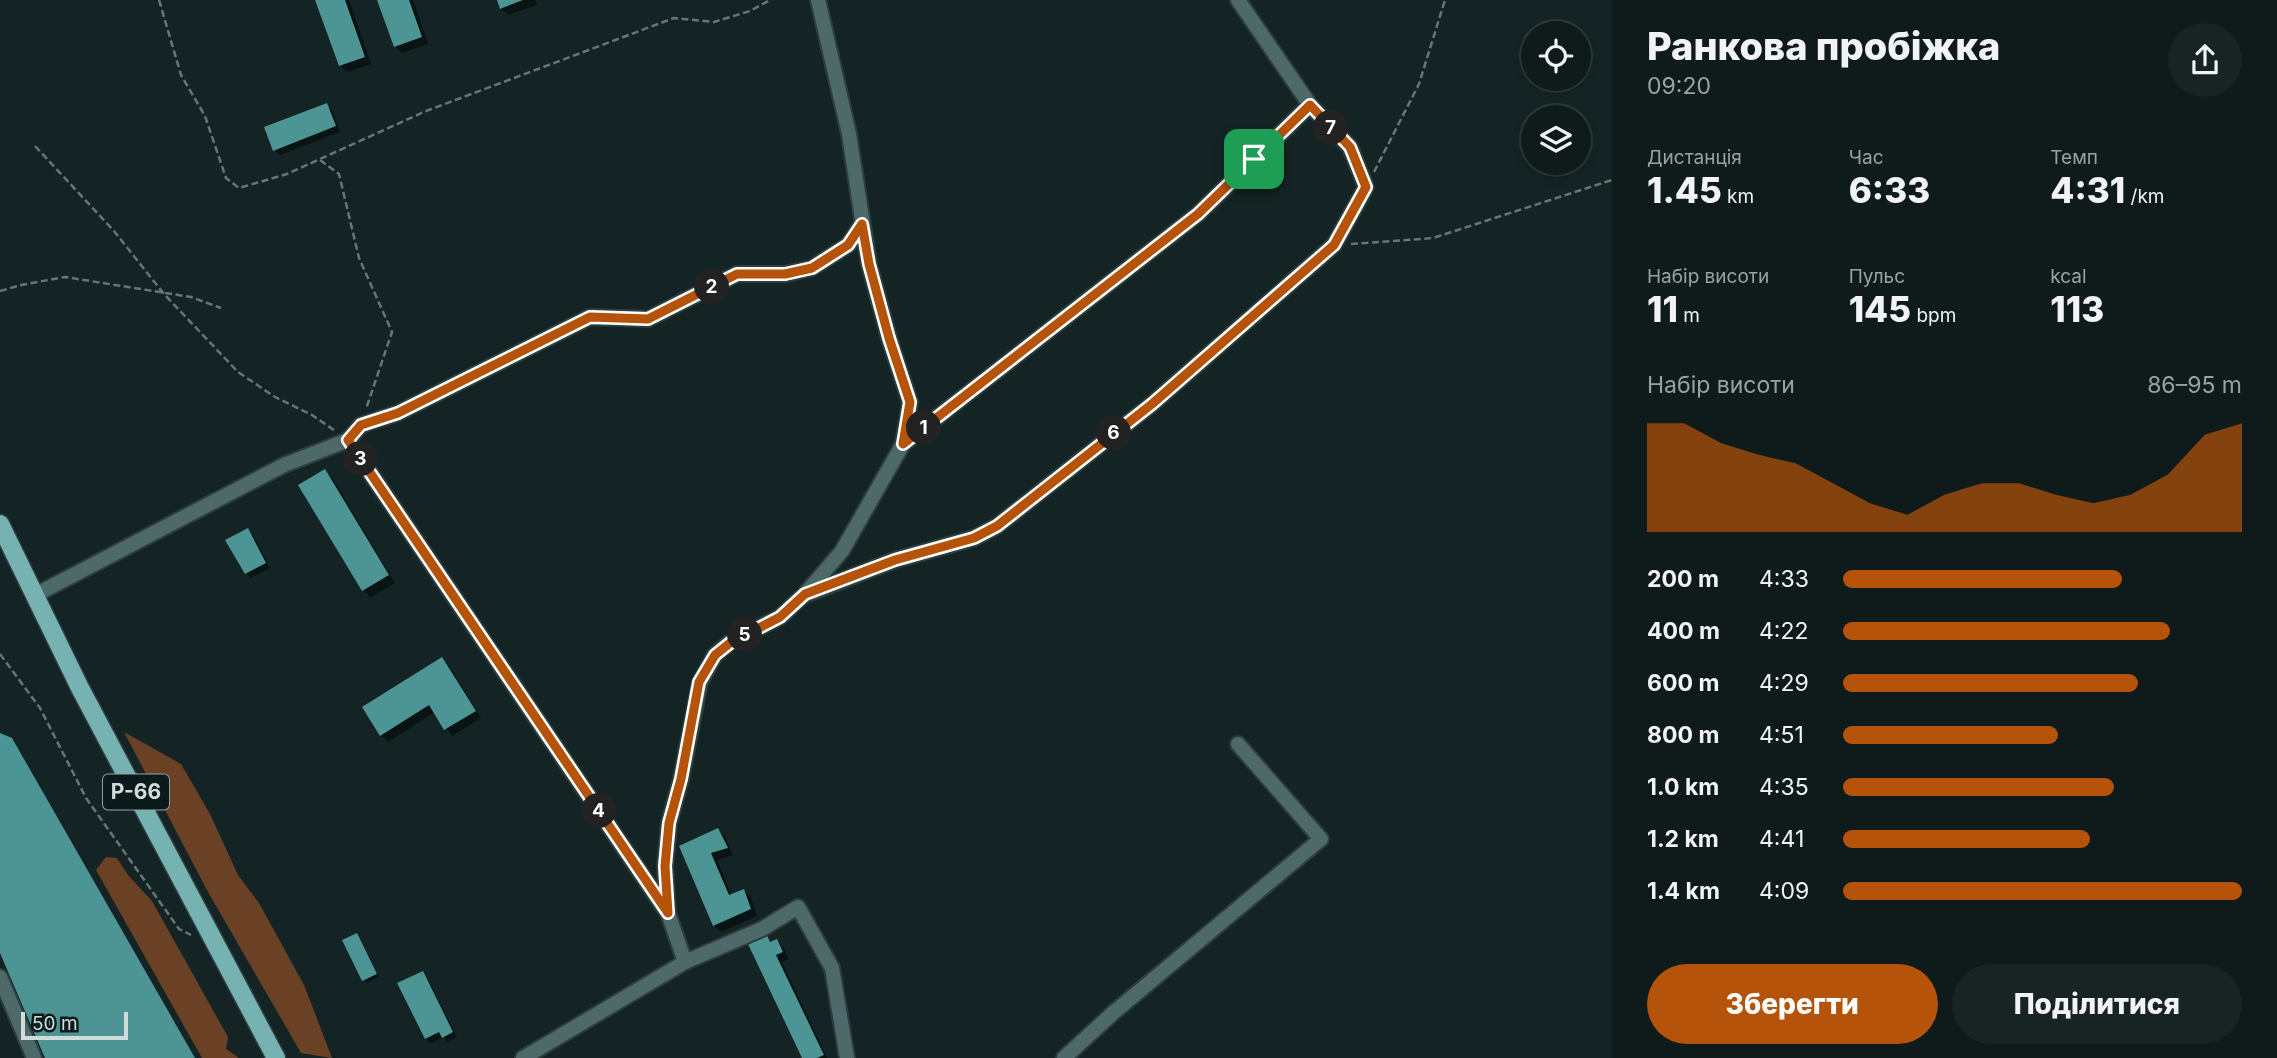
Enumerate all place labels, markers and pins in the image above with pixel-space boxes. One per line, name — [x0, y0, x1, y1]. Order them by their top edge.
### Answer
pin: 7 — [1314, 110, 1348, 146]
pin — [1224, 129, 1284, 189]
pin: 2 — [694, 270, 730, 304]
pin: 1 — [906, 410, 942, 446]
pin: 6 — [1096, 416, 1132, 450]
pin: 3 — [344, 442, 378, 476]
pin: 5 — [728, 618, 762, 652]
pin: 4 — [582, 794, 616, 828]

